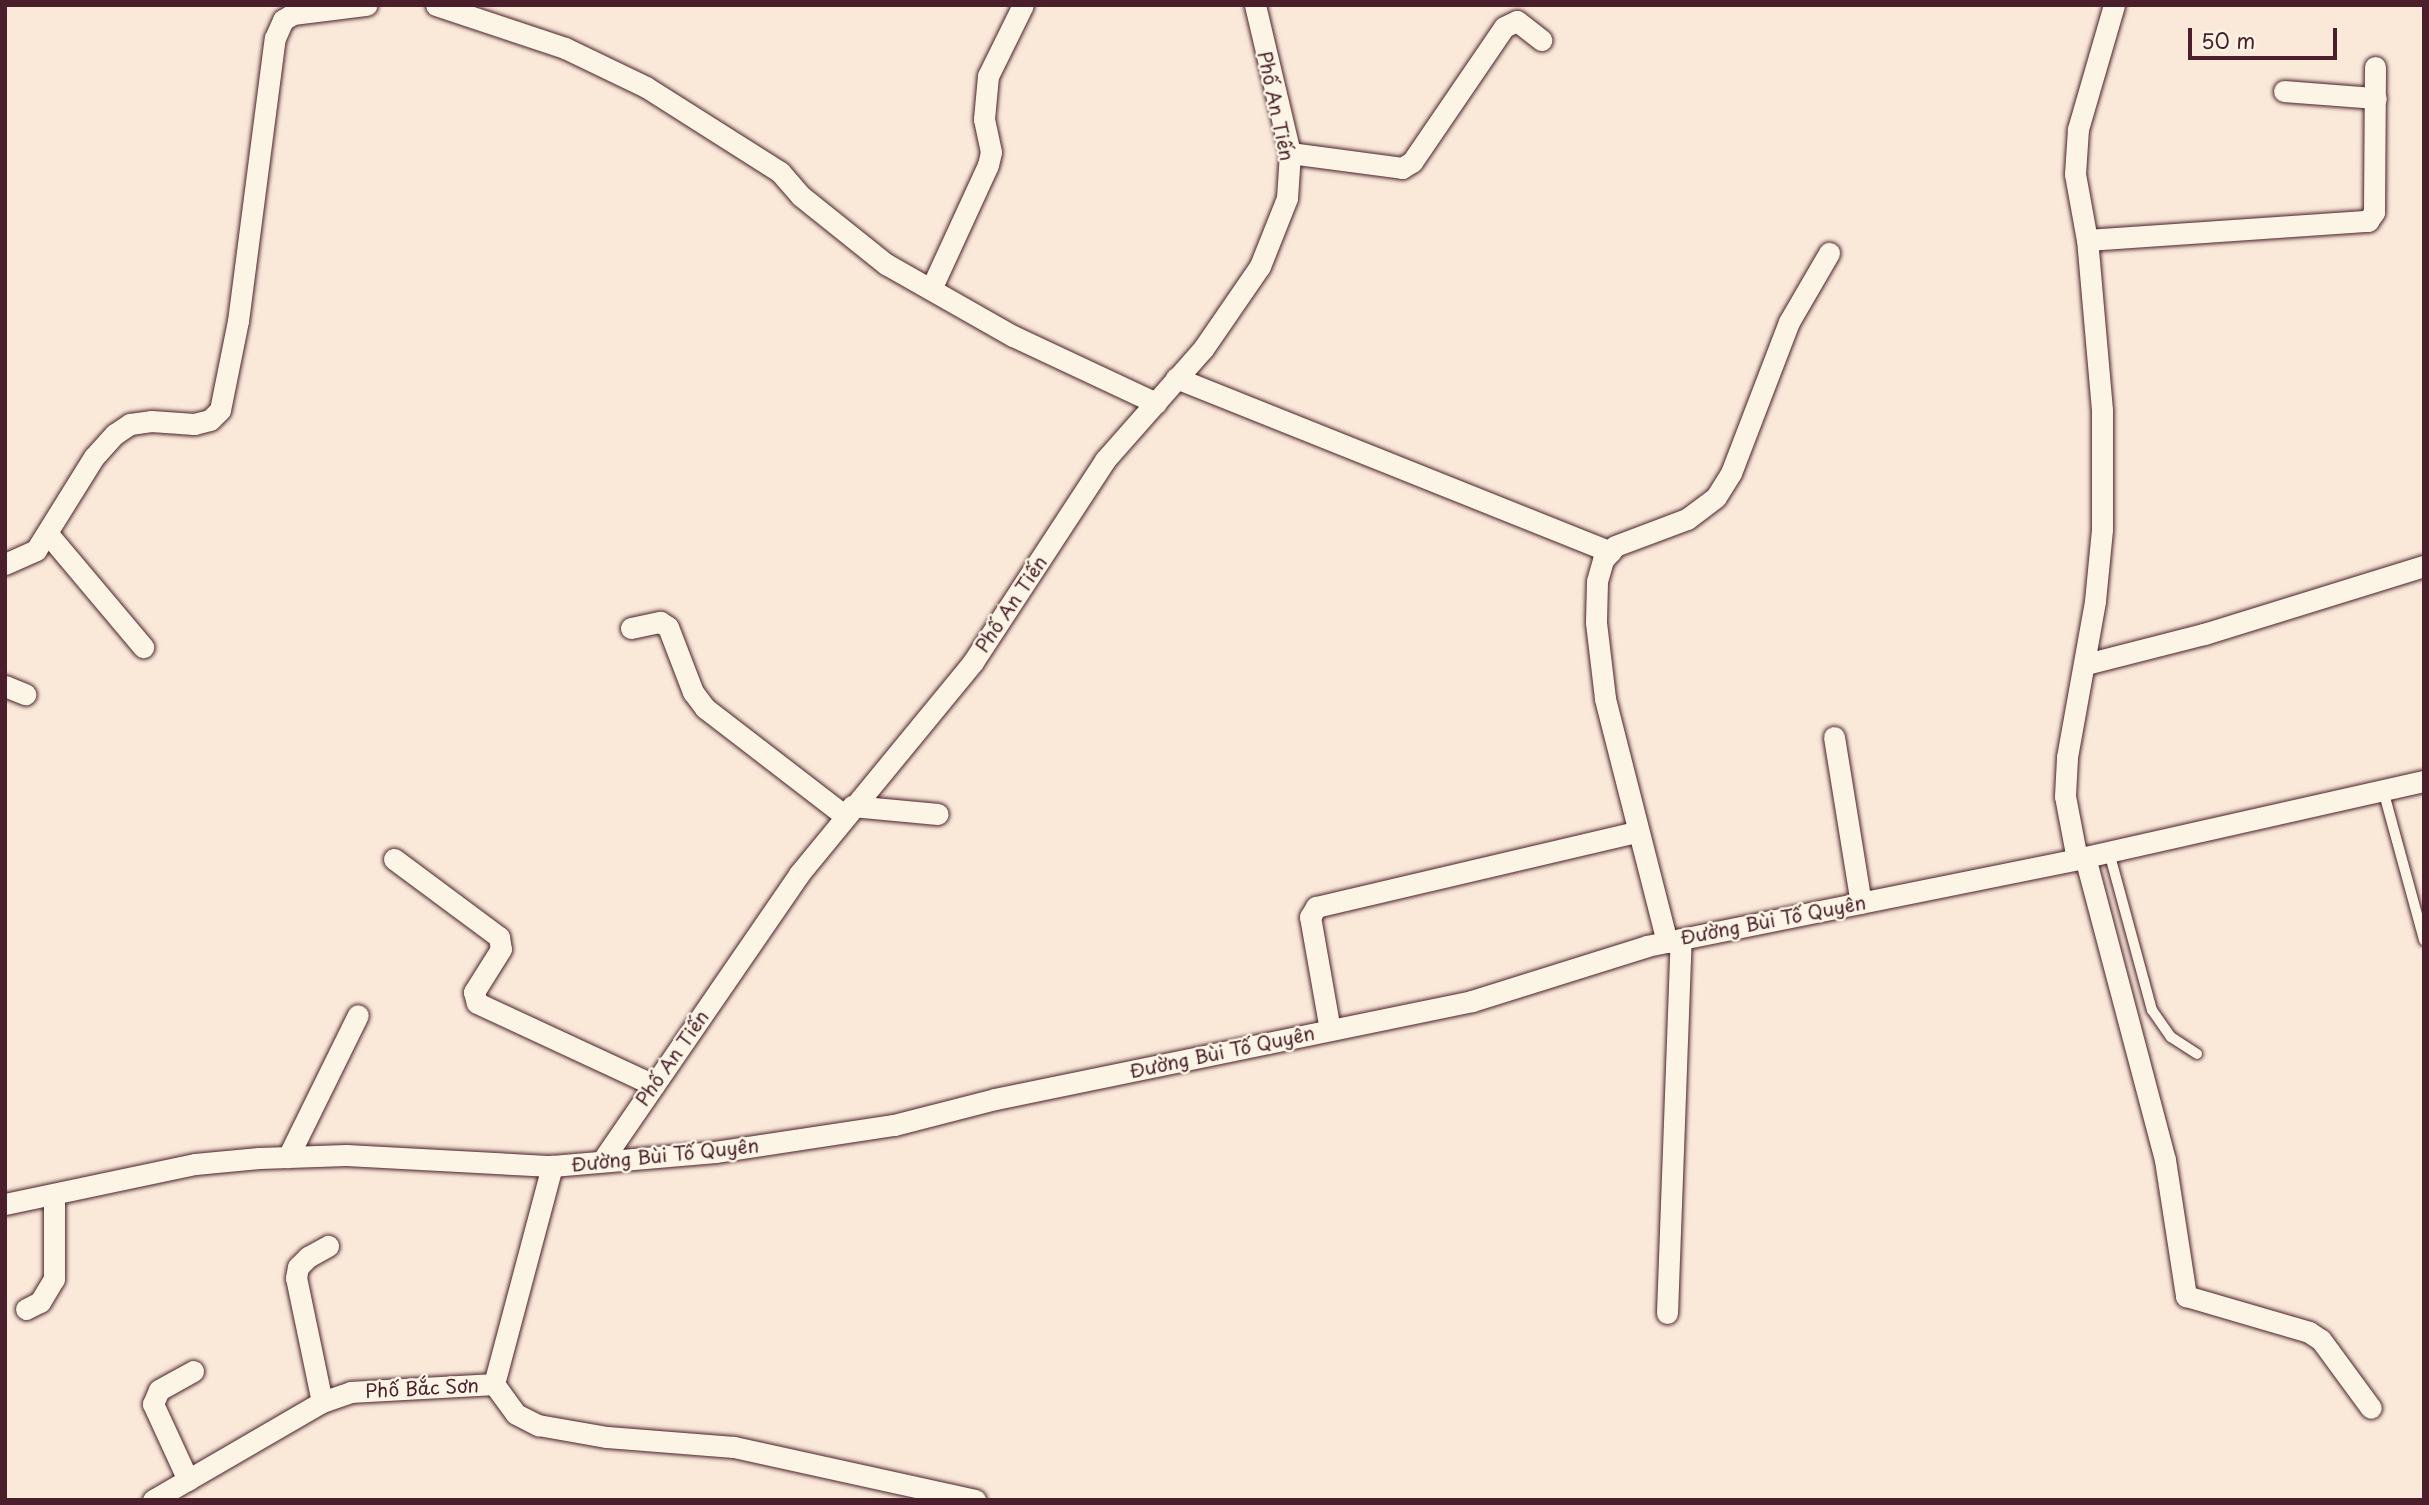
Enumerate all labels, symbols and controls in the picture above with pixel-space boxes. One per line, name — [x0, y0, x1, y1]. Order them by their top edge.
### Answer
scale bar — [2191, 14, 2340, 58]
text: 50 m — [2201, 24, 2255, 56]
street label: Phố An Tiến — [1253, 49, 1299, 163]
street label: Phố An Tiến — [970, 552, 1052, 656]
street label: Đường Bùi Tố Quyên — [1678, 891, 1868, 949]
street label: Phố An Tiến — [631, 1006, 713, 1110]
street label: Đường Bùi Tố Quyên — [1128, 1021, 1316, 1083]
street label: Đường Bùi Tố Quyên — [570, 1134, 760, 1176]
street label: Phố Bắc Sơn — [365, 1374, 479, 1402]

